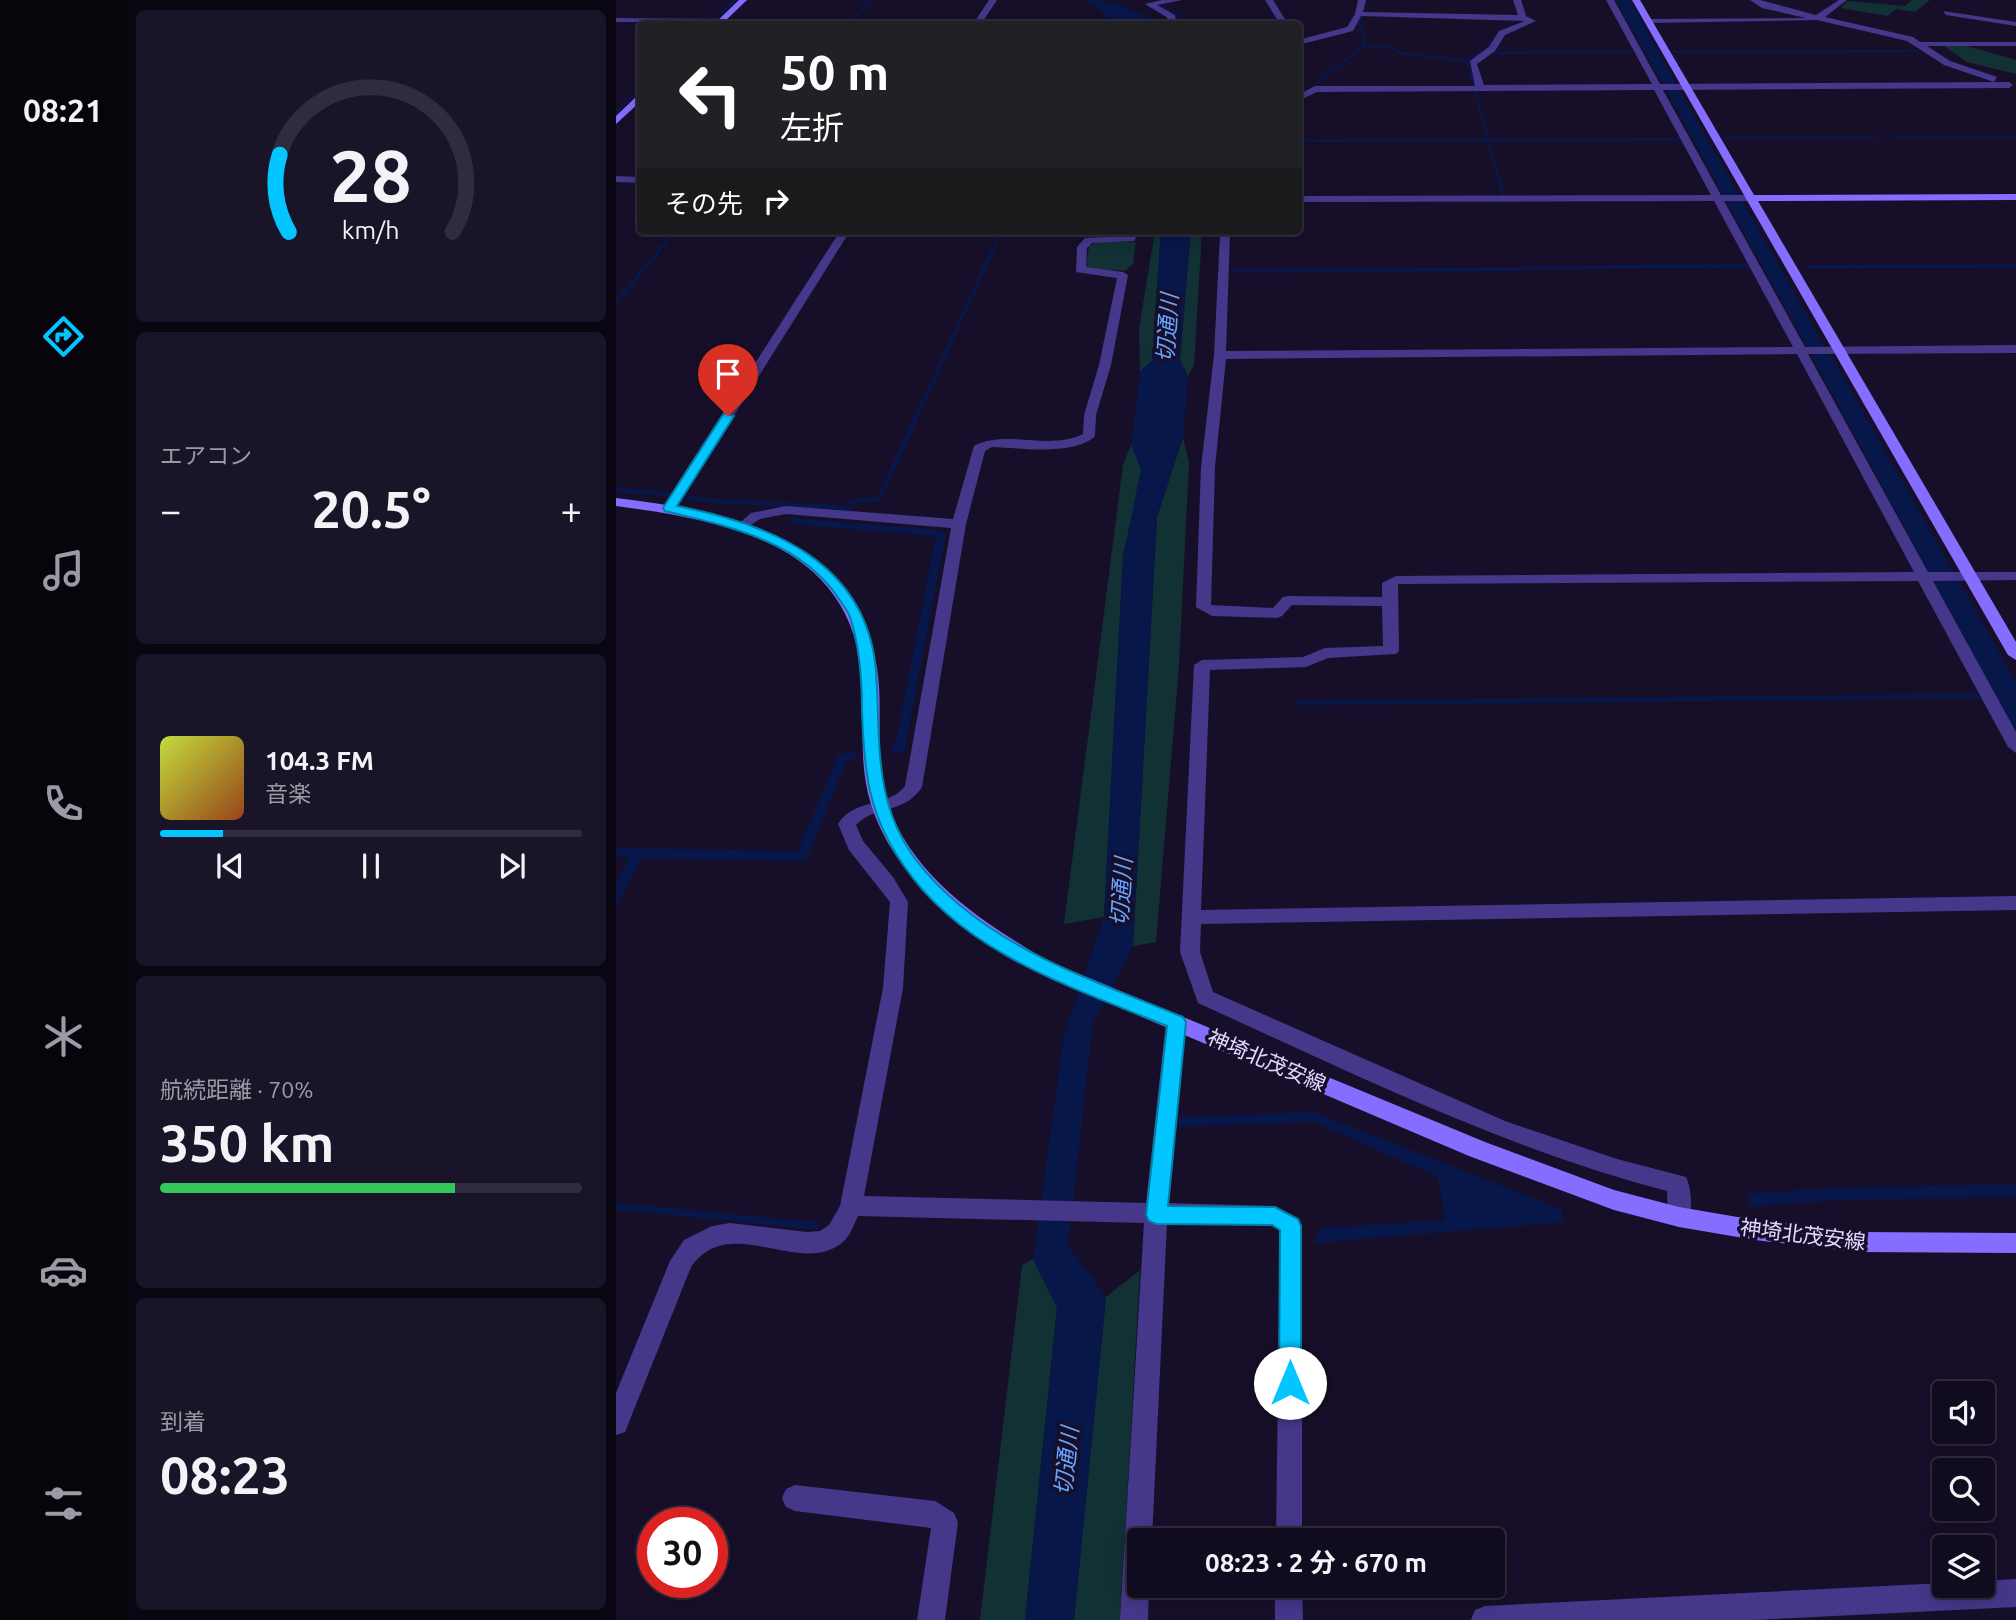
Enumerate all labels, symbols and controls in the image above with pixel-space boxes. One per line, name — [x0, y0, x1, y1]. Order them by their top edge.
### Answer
text: 50 m — [780, 44, 889, 99]
icon: left — [665, 49, 756, 140]
text: 08:21 — [23, 92, 103, 128]
text: 左折 — [780, 109, 844, 145]
text: 28 — [330, 134, 412, 216]
icon: right — [757, 182, 795, 220]
text: その先 — [665, 189, 743, 218]
text: km/h — [342, 216, 400, 244]
water label: 切通川 — [1152, 290, 1182, 363]
icon: directions — [39, 312, 88, 361]
pin — [698, 344, 758, 416]
icon: arrive — [709, 355, 747, 393]
text: エアコン — [160, 443, 252, 468]
text: 20.5° — [311, 480, 431, 538]
text: − — [160, 489, 181, 531]
text: + — [561, 489, 582, 531]
icon: music — [39, 546, 88, 595]
text: 104.3 FM — [265, 746, 374, 775]
icon: phone — [39, 779, 88, 828]
text: 音楽 — [265, 781, 311, 806]
icon: previous — [211, 847, 249, 885]
icon: pause — [352, 847, 390, 885]
icon: next — [493, 847, 531, 885]
water label: 切通川 — [1106, 854, 1136, 927]
icon: climate — [39, 1012, 88, 1061]
street label: 神埼北茂安線 — [1204, 1024, 1330, 1096]
text: 航続距離 · 70% — [160, 1077, 313, 1102]
text: 350 km — [160, 1114, 334, 1172]
street label: 神埼北茂安線 — [1739, 1214, 1867, 1254]
icon: car — [39, 1246, 88, 1295]
position arrow — [1253, 1346, 1327, 1420]
map controls — [1932, 1381, 1995, 1598]
button: sound — [1932, 1381, 1995, 1444]
text: 到着 — [160, 1409, 206, 1434]
water label: 切通川 — [1050, 1422, 1082, 1497]
text: 08:23 — [160, 1446, 290, 1504]
button: search — [1932, 1458, 1995, 1521]
icon: filters — [39, 1479, 88, 1528]
speed limit sign: 30 — [637, 1507, 728, 1598]
button: layers — [1932, 1535, 1995, 1598]
text: 08:23 · 2 分 · 670 m — [1205, 1548, 1427, 1577]

